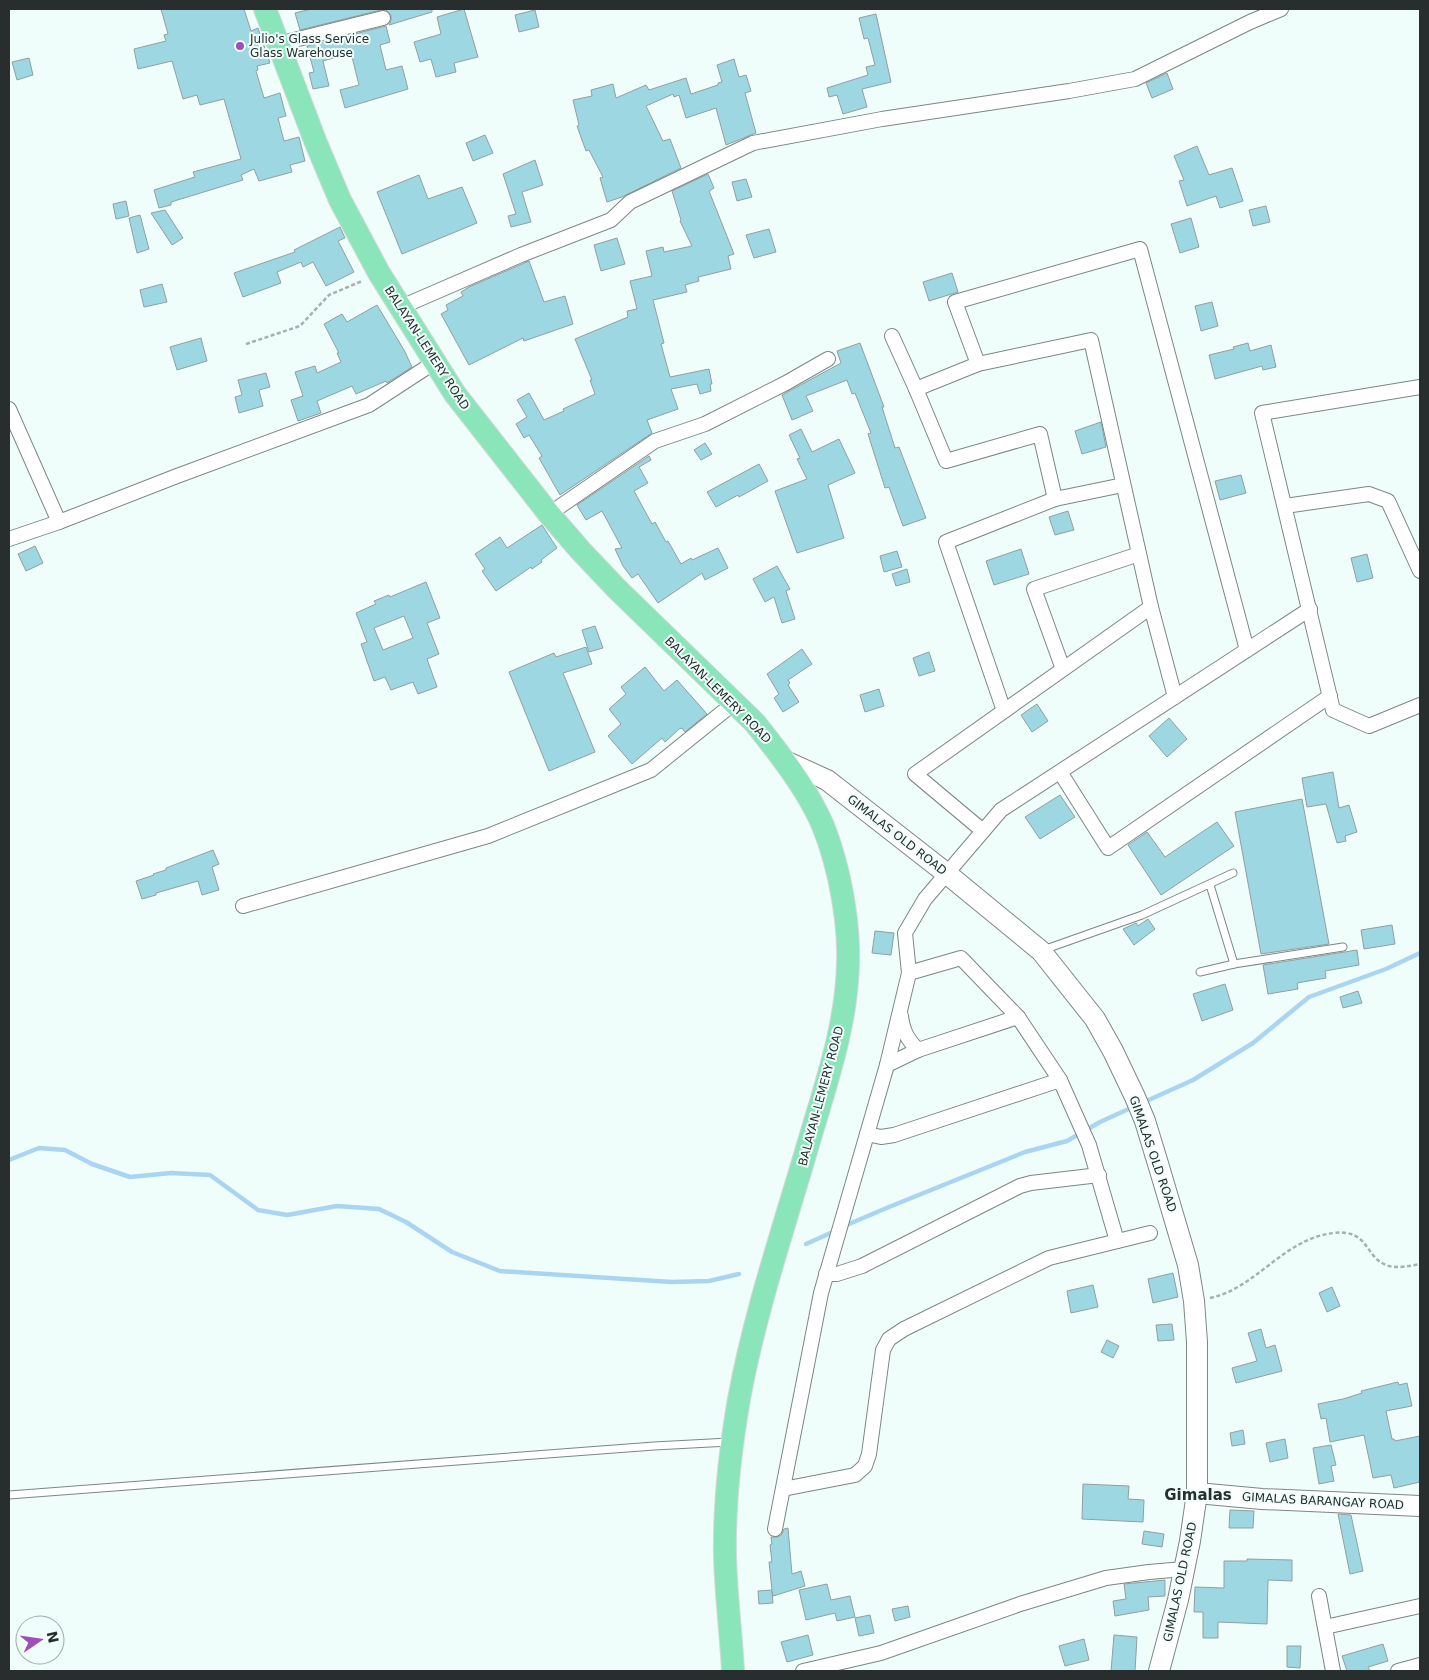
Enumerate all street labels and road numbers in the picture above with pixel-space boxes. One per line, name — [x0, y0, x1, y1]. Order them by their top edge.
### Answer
street label: BALAYAN-LEMERY ROAD — [382, 284, 472, 412]
street label: BALAYAN-LEMERY ROAD — [662, 634, 774, 746]
street label: GIMALAS OLD ROAD — [845, 792, 949, 878]
street label: BALAYAN-LEMERY ROAD — [796, 1024, 846, 1168]
street label: GIMALAS OLD ROAD — [1126, 1094, 1180, 1214]
street label: GIMALAS BARANGAY ROAD — [1242, 1490, 1404, 1512]
street label: GIMALAS OLD ROAD — [1160, 1521, 1200, 1643]

